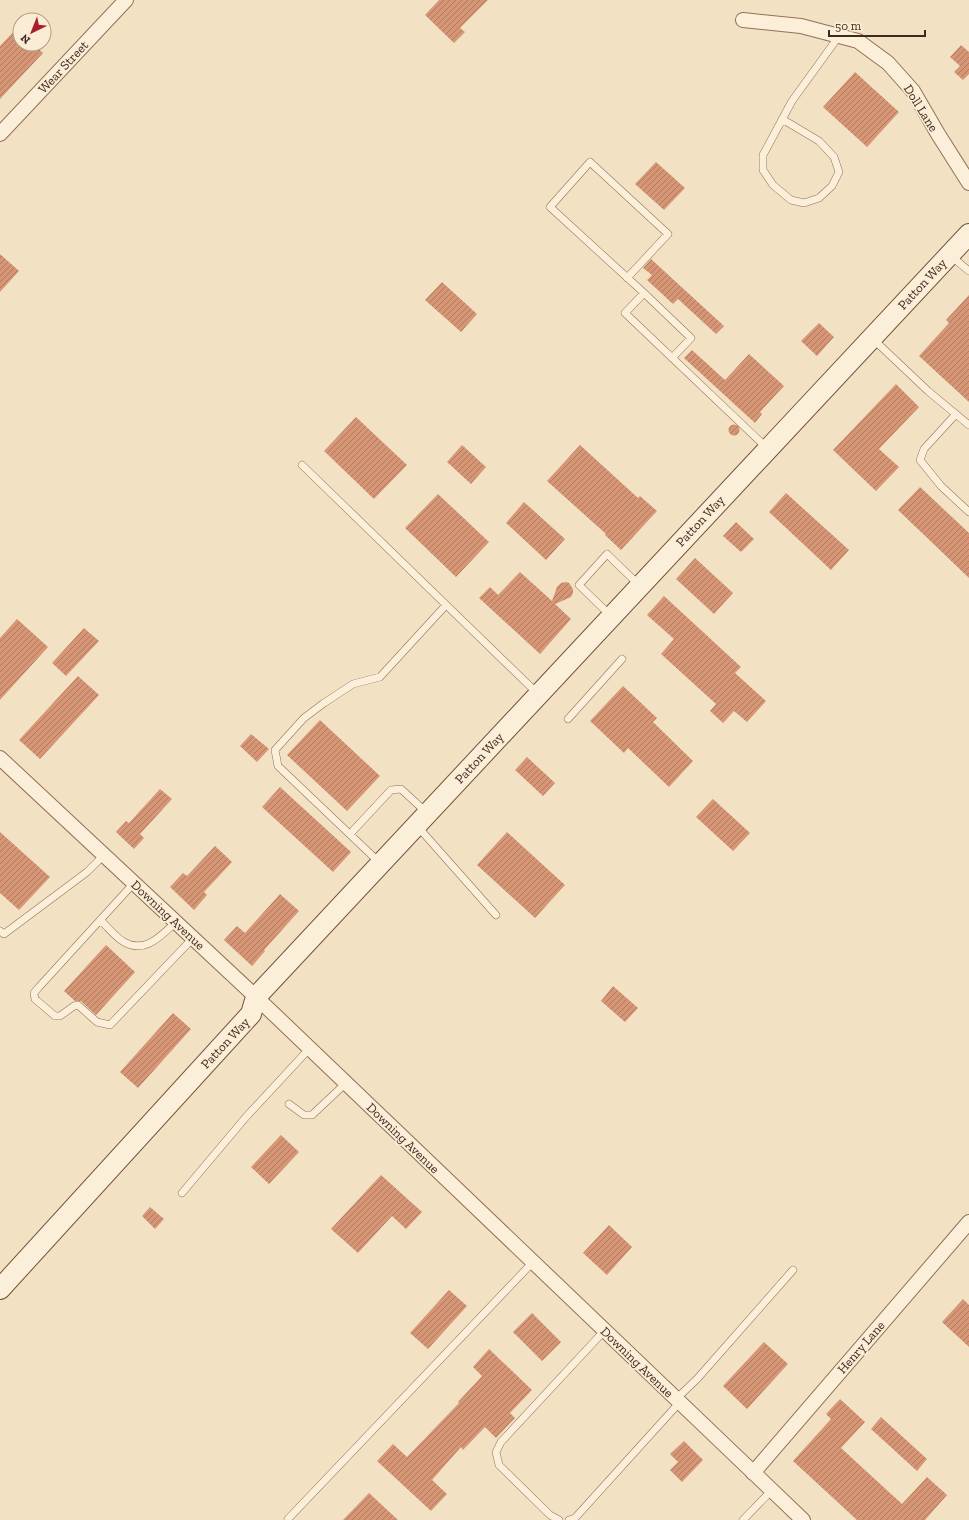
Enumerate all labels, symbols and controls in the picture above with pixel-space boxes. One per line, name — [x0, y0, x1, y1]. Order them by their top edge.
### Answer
north arrow — [12, 12, 52, 52]
scale bar — [829, 12, 925, 38]
text: 50 m — [835, 19, 862, 33]
text: N — [18, 31, 33, 47]
street label: Wear Street — [35, 37, 91, 96]
street label: Doll Lane — [901, 82, 941, 134]
street label: Patton Way — [895, 255, 950, 313]
street label: Patton Way — [673, 492, 728, 550]
street label: Patton Way — [452, 729, 507, 787]
street label: Downing Avenue — [128, 877, 208, 953]
street label: Patton Way — [198, 1014, 253, 1072]
street label: Downing Avenue — [364, 1100, 442, 1176]
street label: Henry Lane — [834, 1318, 888, 1376]
street label: Downing Avenue — [598, 1324, 676, 1400]

